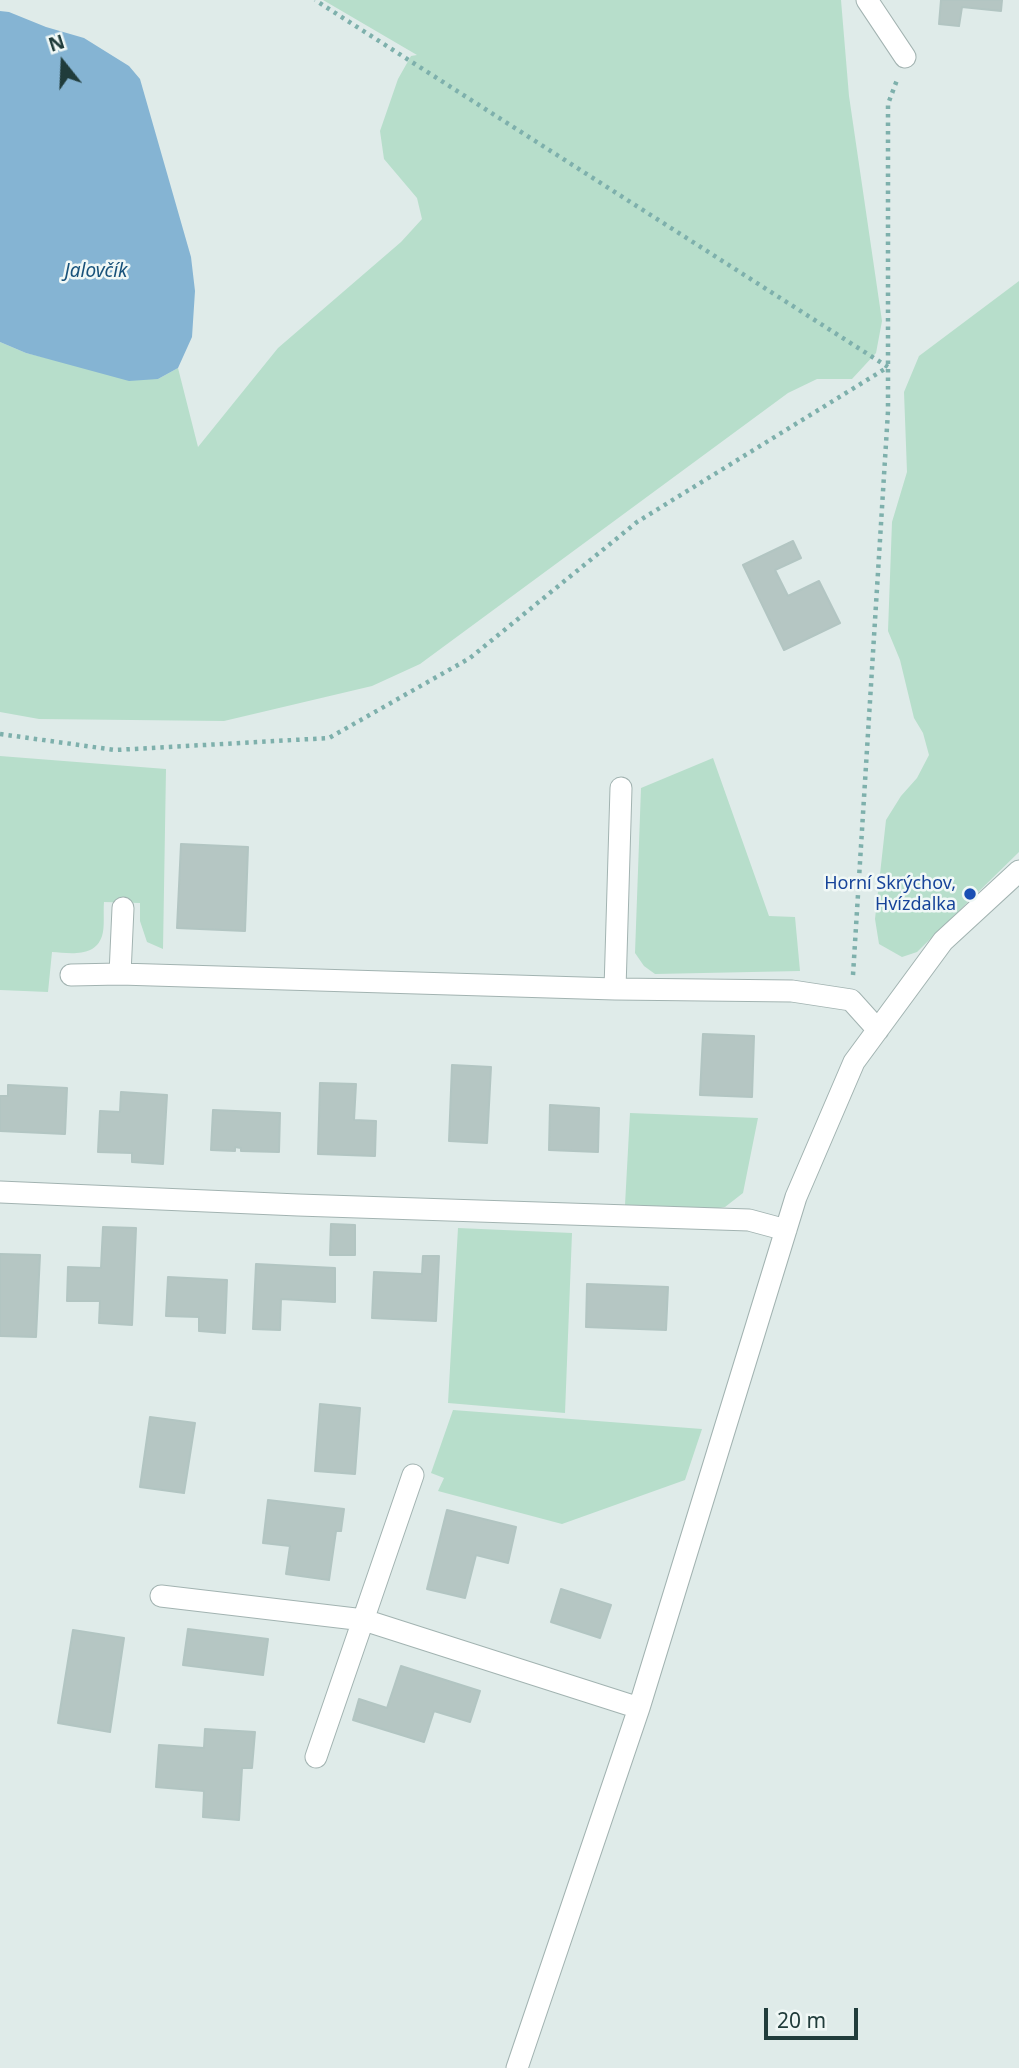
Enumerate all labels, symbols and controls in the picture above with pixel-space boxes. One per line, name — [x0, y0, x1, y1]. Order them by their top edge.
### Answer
north arrow — [28, 28, 98, 98]
text: N — [45, 28, 68, 58]
water label: Jalovčík — [65, 261, 127, 283]
place label: Horní Skrýchov, Hvízdalka — [824, 873, 956, 916]
marker: Horní Skrýchov, Hvízdalka — [962, 886, 978, 902]
scale bar — [767, 1994, 862, 2038]
text: 20 m — [777, 2006, 826, 2034]

